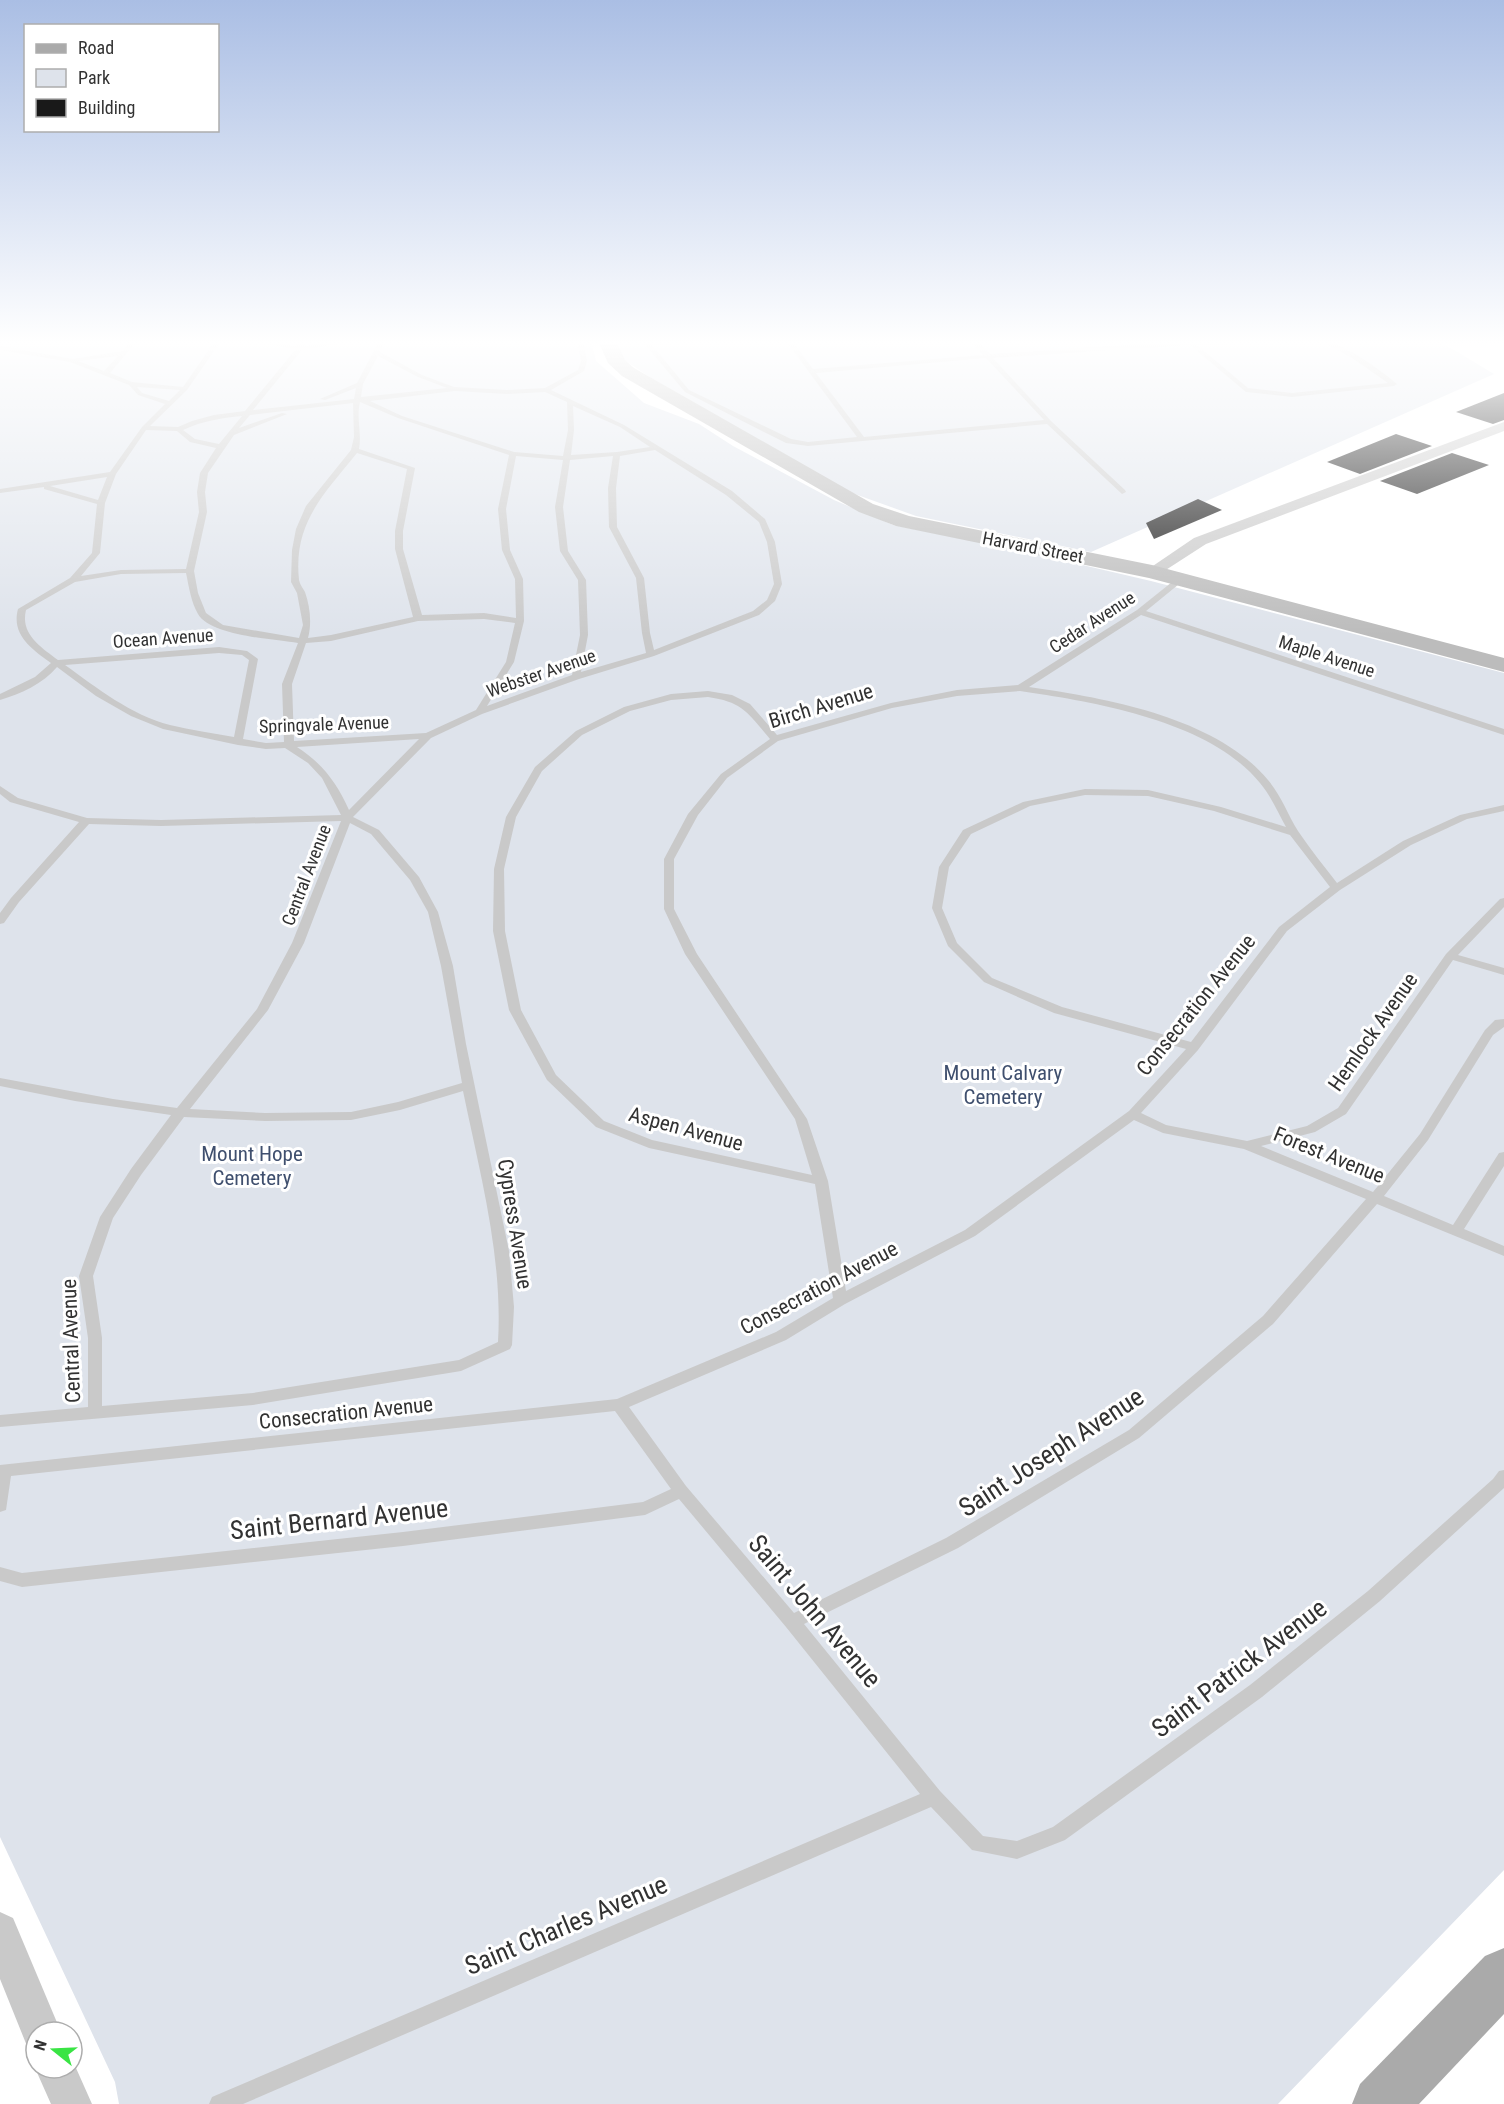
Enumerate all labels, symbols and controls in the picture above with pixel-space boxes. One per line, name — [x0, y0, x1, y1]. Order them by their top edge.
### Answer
legend — [24, 24, 219, 132]
text: Road — [78, 37, 114, 58]
text: Park — [78, 67, 110, 88]
text: Building — [78, 97, 135, 118]
street label: Harvard Street — [981, 527, 1085, 567]
street label: Cedar Avenue — [1045, 587, 1139, 657]
street label: Ocean Avenue — [112, 624, 214, 652]
street label: Maple Avenue — [1276, 631, 1378, 681]
street label: Webster Avenue — [484, 644, 598, 702]
street label: Birch Avenue — [766, 679, 876, 733]
street label: Springvale Avenue — [259, 711, 389, 737]
street label: Central Avenue — [277, 822, 335, 928]
street label: Consecration Avenue — [1132, 929, 1260, 1080]
street label: Hemlock Avenue — [1323, 968, 1423, 1096]
park label: Mount Calvary Cemetery — [944, 1061, 1063, 1109]
street label: Aspen Avenue — [626, 1102, 746, 1156]
street label: Forest Avenue — [1270, 1122, 1388, 1188]
park label: Mount Hope Cemetery — [201, 1142, 303, 1190]
street label: Cypress Avenue — [493, 1157, 537, 1291]
street label: Consecration Avenue — [736, 1236, 902, 1340]
street label: Central Avenue — [57, 1278, 85, 1404]
street label: Saint Joseph Avenue — [953, 1381, 1149, 1523]
street label: Consecration Avenue — [258, 1392, 434, 1434]
street label: Saint Bernard Avenue — [229, 1493, 449, 1545]
street label: Saint John Avenue — [743, 1529, 887, 1693]
street label: Saint Patrick Avenue — [1146, 1593, 1332, 1743]
street label: Saint Charles Avenue — [460, 1869, 672, 1981]
north arrow — [24, 2020, 84, 2080]
text: N — [30, 2038, 51, 2053]

